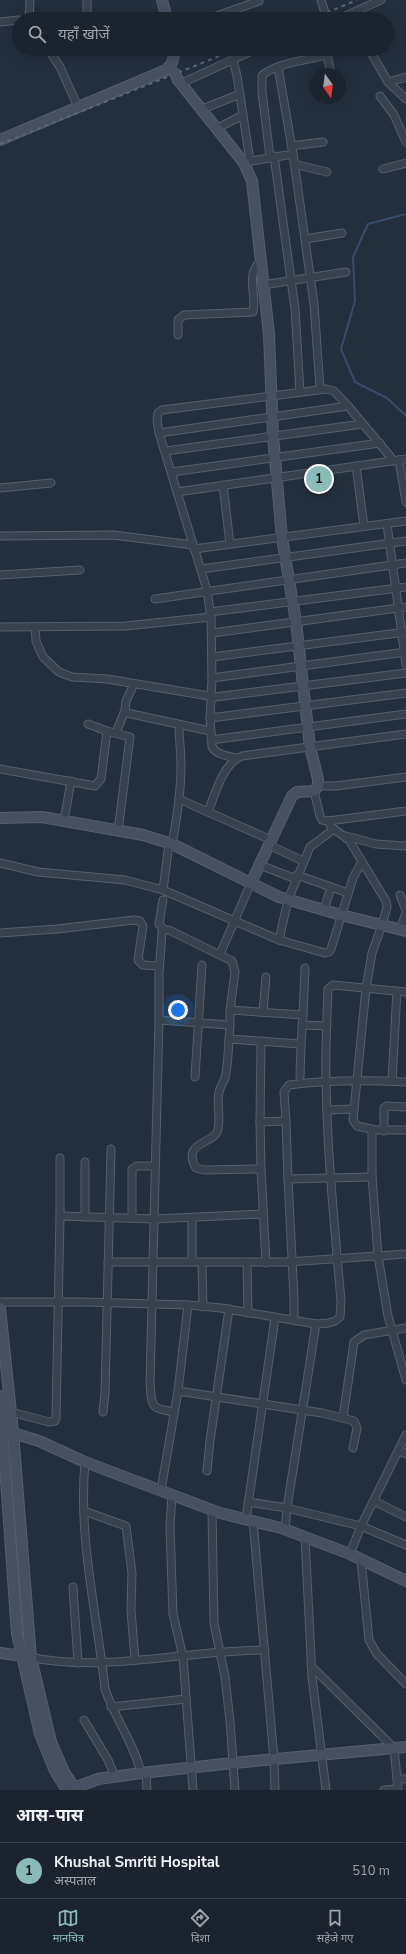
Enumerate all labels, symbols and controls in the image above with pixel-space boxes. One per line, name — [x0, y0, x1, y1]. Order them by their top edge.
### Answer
search box — [12, 12, 394, 56]
icon: search — [26, 23, 48, 45]
text: यहाँ खोजें — [58, 24, 110, 44]
north arrow — [310, 68, 346, 104]
pin: 1 — [306, 464, 332, 494]
your location — [168, 1000, 188, 1020]
text: आस-पास — [16, 1804, 83, 1827]
text: Khushal Smriti Hospital — [54, 1852, 220, 1872]
text: 1 — [25, 1862, 33, 1880]
text: 510 m — [352, 1862, 390, 1880]
text: अस्पताल — [54, 1872, 96, 1890]
tab: मानचित्र — [53, 1907, 84, 1946]
tab: दिशा — [189, 1907, 211, 1946]
tab: सहेजे गए — [317, 1907, 353, 1946]

